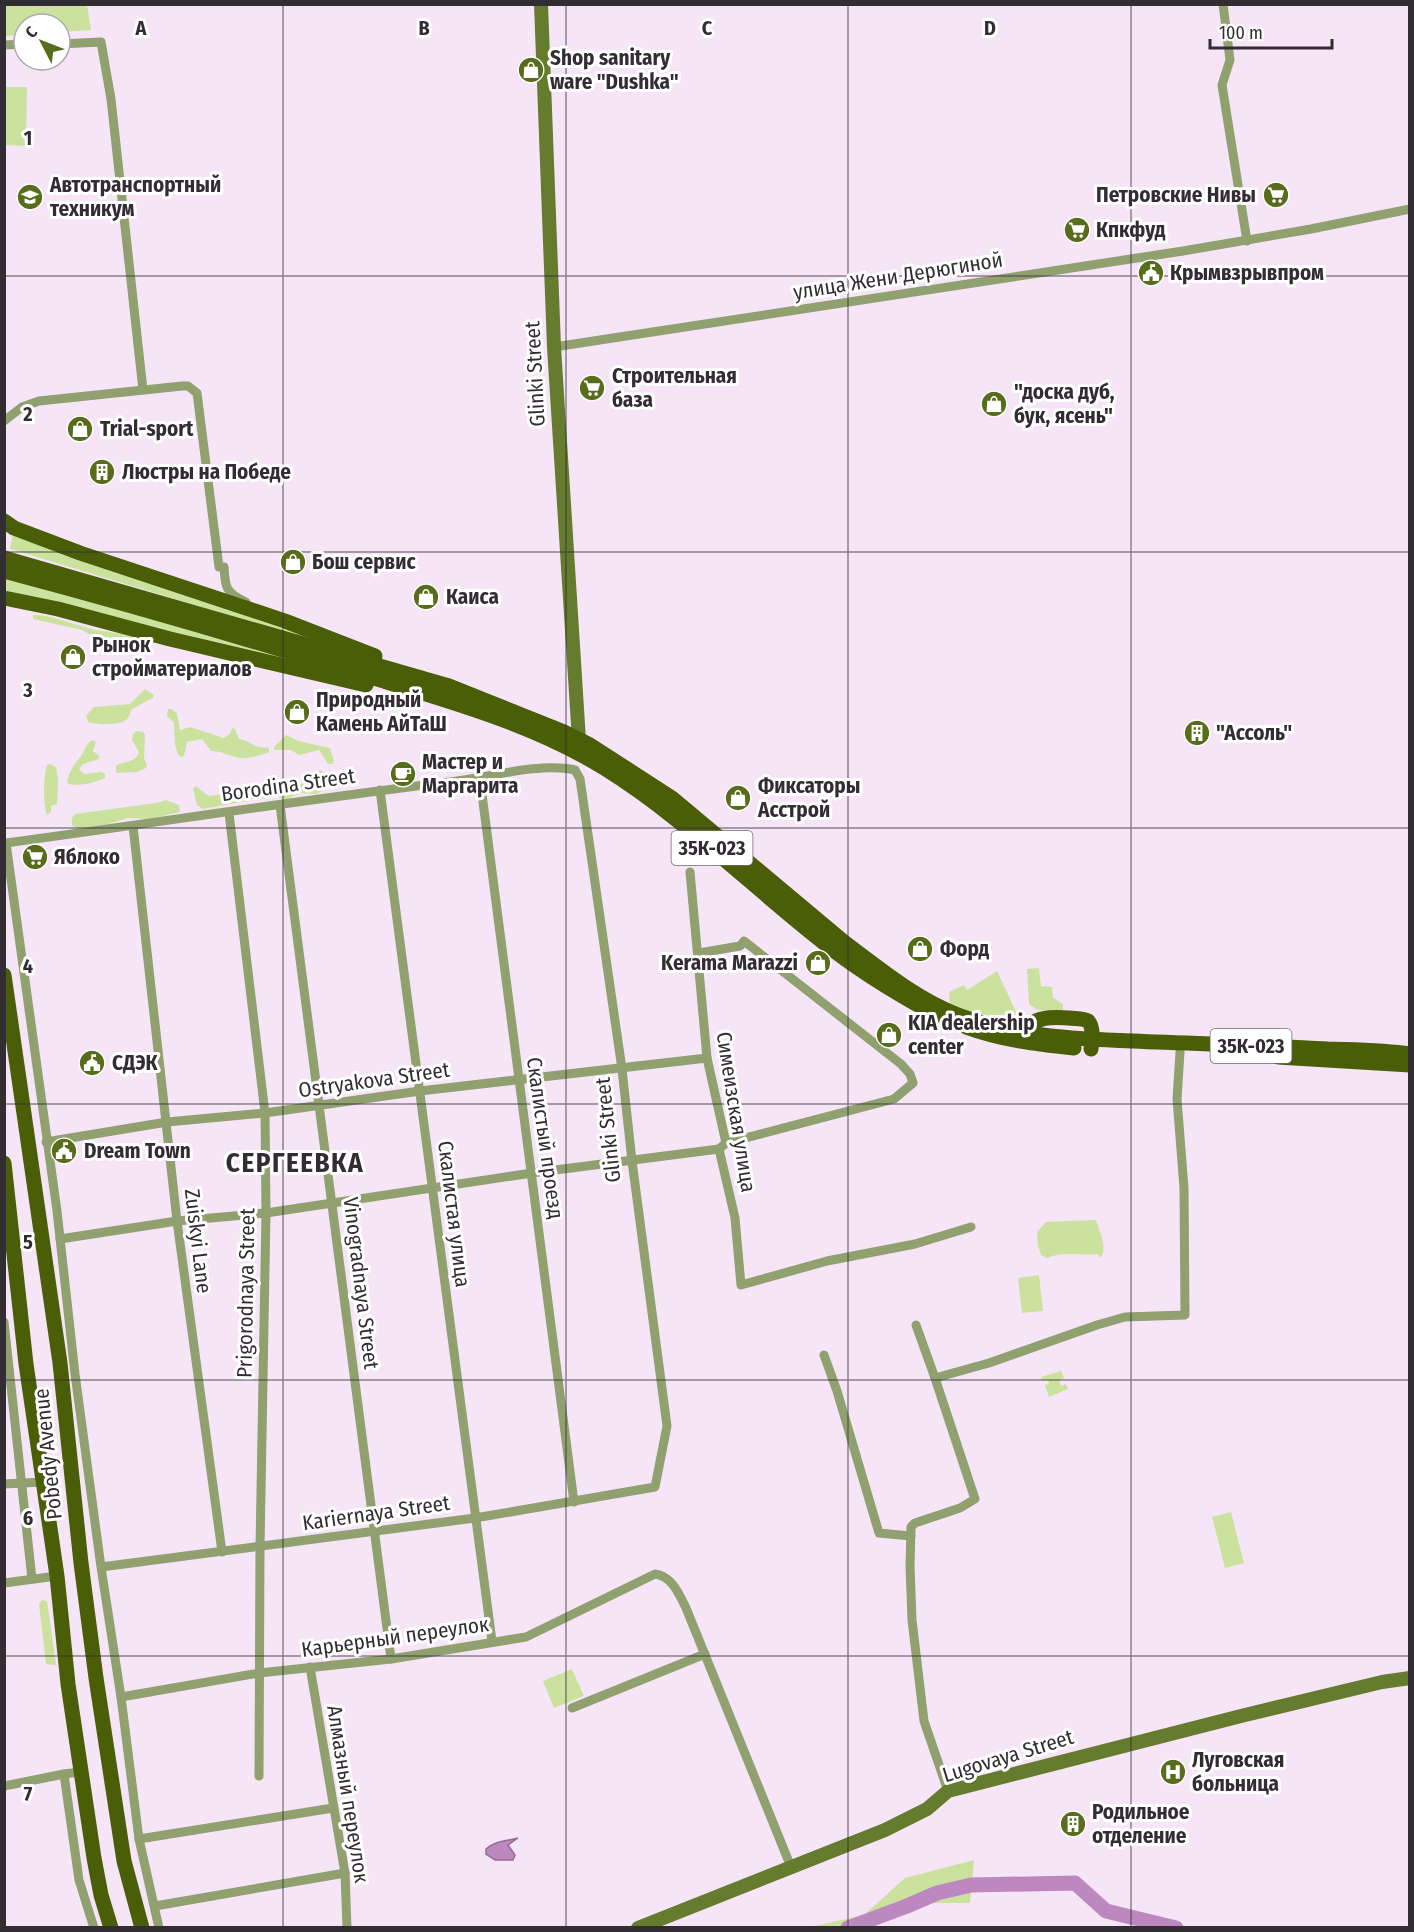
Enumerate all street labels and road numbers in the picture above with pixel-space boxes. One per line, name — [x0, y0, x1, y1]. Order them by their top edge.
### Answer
street label: улица Жени Дерюгиной — [791, 247, 1005, 305]
street label: Glinki Street — [519, 320, 551, 427]
street label: Borodina Street — [219, 763, 357, 807]
road number: 35К-023 — [672, 831, 752, 865]
road number: 35К-023 — [1210, 1029, 1292, 1063]
street label: Симеизская улица — [710, 1030, 762, 1194]
street label: Скалистый проезд — [521, 1056, 569, 1220]
street label: Ostryakova Street — [297, 1057, 451, 1103]
street label: Glinki Street — [590, 1076, 626, 1184]
street label: Скалистая улица — [432, 1139, 476, 1289]
street label: Zuiskyi Lane — [179, 1187, 217, 1295]
street label: Vinogradnaya Street — [338, 1195, 384, 1371]
street label: Prigorodnaya Street — [232, 1208, 260, 1378]
street label: Pobedy Avenue — [28, 1387, 68, 1521]
street label: Kariernaya Street — [301, 1490, 451, 1536]
street label: Карьерный переулок — [300, 1611, 491, 1663]
street label: Алмазный переулок — [321, 1703, 375, 1885]
street label: Lugovaya Street — [939, 1724, 1077, 1788]

